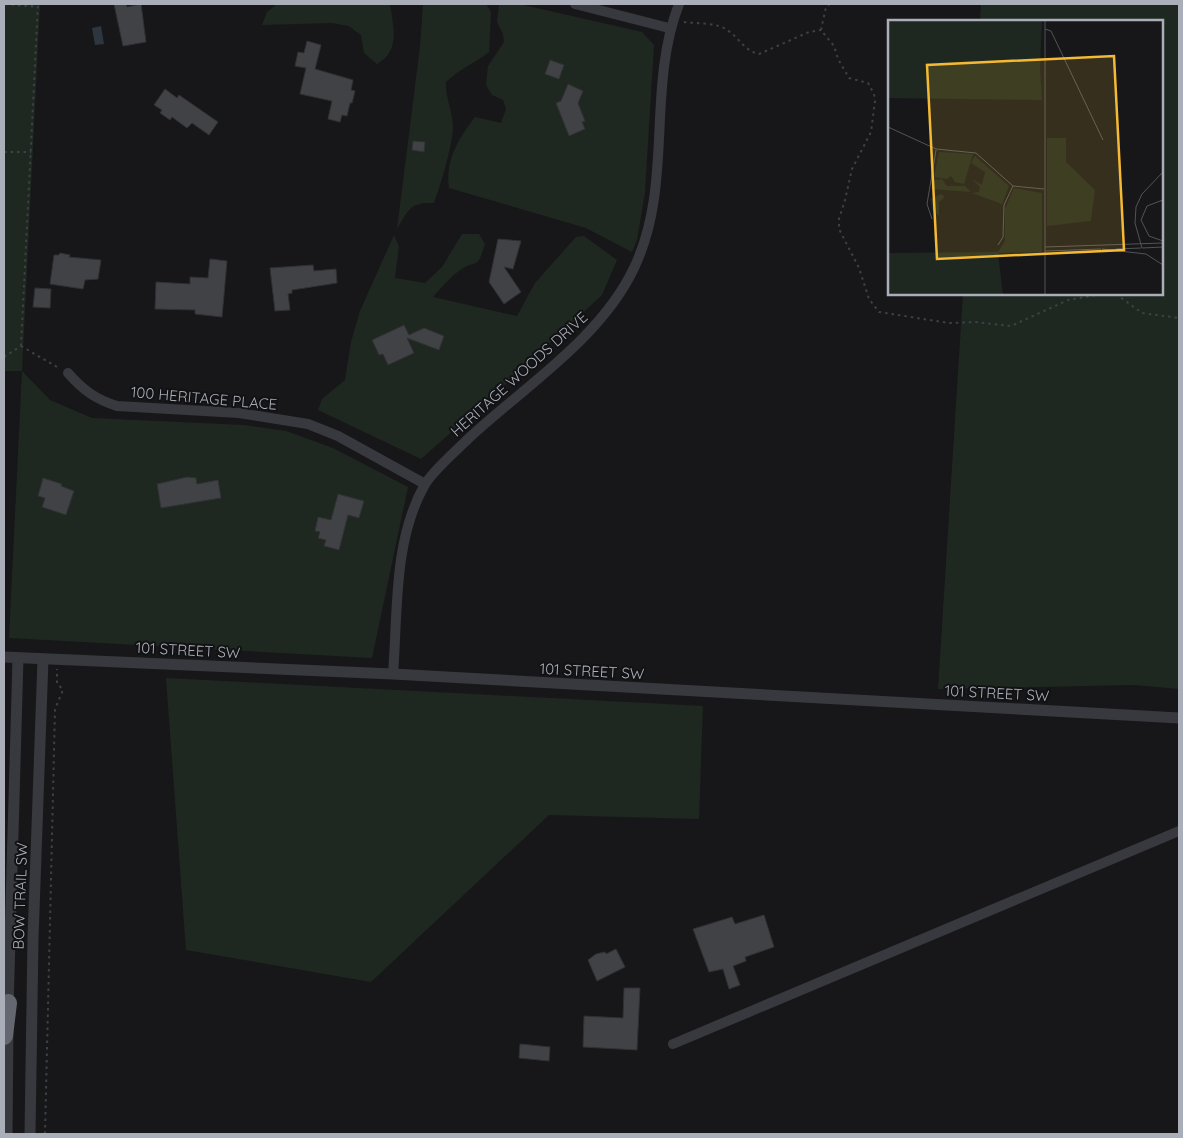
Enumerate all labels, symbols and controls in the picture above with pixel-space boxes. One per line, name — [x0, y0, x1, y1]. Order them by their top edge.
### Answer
inset map — [888, 20, 1163, 295]
street label: HERITAGE WOODS DRIVE — [447, 307, 591, 441]
street label: 100 HERITAGE PLACE — [130, 382, 278, 414]
street label: 101 STREET SW — [135, 638, 241, 662]
street label: 101 STREET SW — [539, 659, 645, 683]
street label: 101 STREET SW — [944, 681, 1050, 705]
street label: BOW TRAIL SW — [9, 842, 31, 950]

